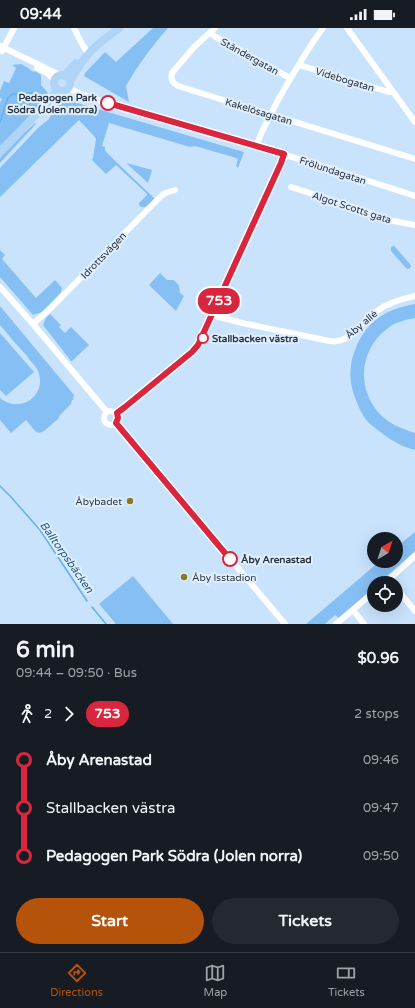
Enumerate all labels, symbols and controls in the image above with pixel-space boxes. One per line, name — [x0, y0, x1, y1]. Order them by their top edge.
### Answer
text: 09:44 — [20, 5, 62, 23]
street label: Ständergatan — [218, 36, 281, 78]
street label: Videbogatan — [314, 65, 376, 95]
place label: Pedagogen Park Södra (Jolen norra) — [7, 92, 98, 116]
marker: Pedagogen Park Södra (Jolen norra) — [100, 95, 116, 111]
street label: Kakelösagatan — [224, 96, 294, 128]
street label: Frölundagatan — [298, 155, 368, 187]
street label: Algot Scotts gata — [311, 190, 393, 226]
street label: Idrottsvägen — [79, 230, 129, 281]
line badge: 753 — [196, 288, 242, 314]
text: 753 — [206, 292, 232, 309]
street label: Åby allé — [343, 308, 380, 342]
marker: Stallbacken västra — [197, 332, 209, 344]
place label: Stallbacken västra — [212, 333, 299, 345]
place label: Åbybadet — [75, 496, 122, 508]
marker: Åbybadet — [125, 496, 135, 506]
water label: Balltorpsbäcken — [37, 519, 96, 596]
north arrow — [367, 532, 403, 568]
map controls — [367, 532, 403, 612]
marker: Åby Arenastad — [222, 551, 238, 567]
place label: Åby Arenastad — [241, 554, 312, 566]
marker: Åby Isstadion — [179, 572, 189, 582]
place label: Åby Isstadion — [192, 572, 256, 584]
button: locate — [367, 576, 403, 612]
text: 6 min — [16, 637, 75, 663]
text: $0.96 — [358, 649, 399, 667]
text: 09:44 – 09:50 · Bus — [16, 665, 137, 681]
icon: walk — [16, 703, 38, 725]
icon: forward — [58, 703, 80, 725]
text: 753 — [94, 705, 121, 722]
text: 2 — [44, 706, 52, 722]
text: 2 stops — [354, 706, 399, 722]
text: Åby Arenastad — [46, 751, 152, 769]
text: 09:46 — [363, 752, 399, 768]
text: Stallbacken västra — [46, 799, 175, 817]
text: 09:47 — [363, 800, 399, 816]
text: Pedagogen Park Södra (Jolen norra) — [46, 847, 302, 865]
text: 09:50 — [363, 848, 399, 864]
button: Start — [16, 898, 204, 944]
button: Tickets — [212, 898, 399, 944]
tab: Directions — [50, 962, 103, 999]
tab: Map — [204, 962, 227, 999]
tab: Tickets — [328, 962, 365, 999]

